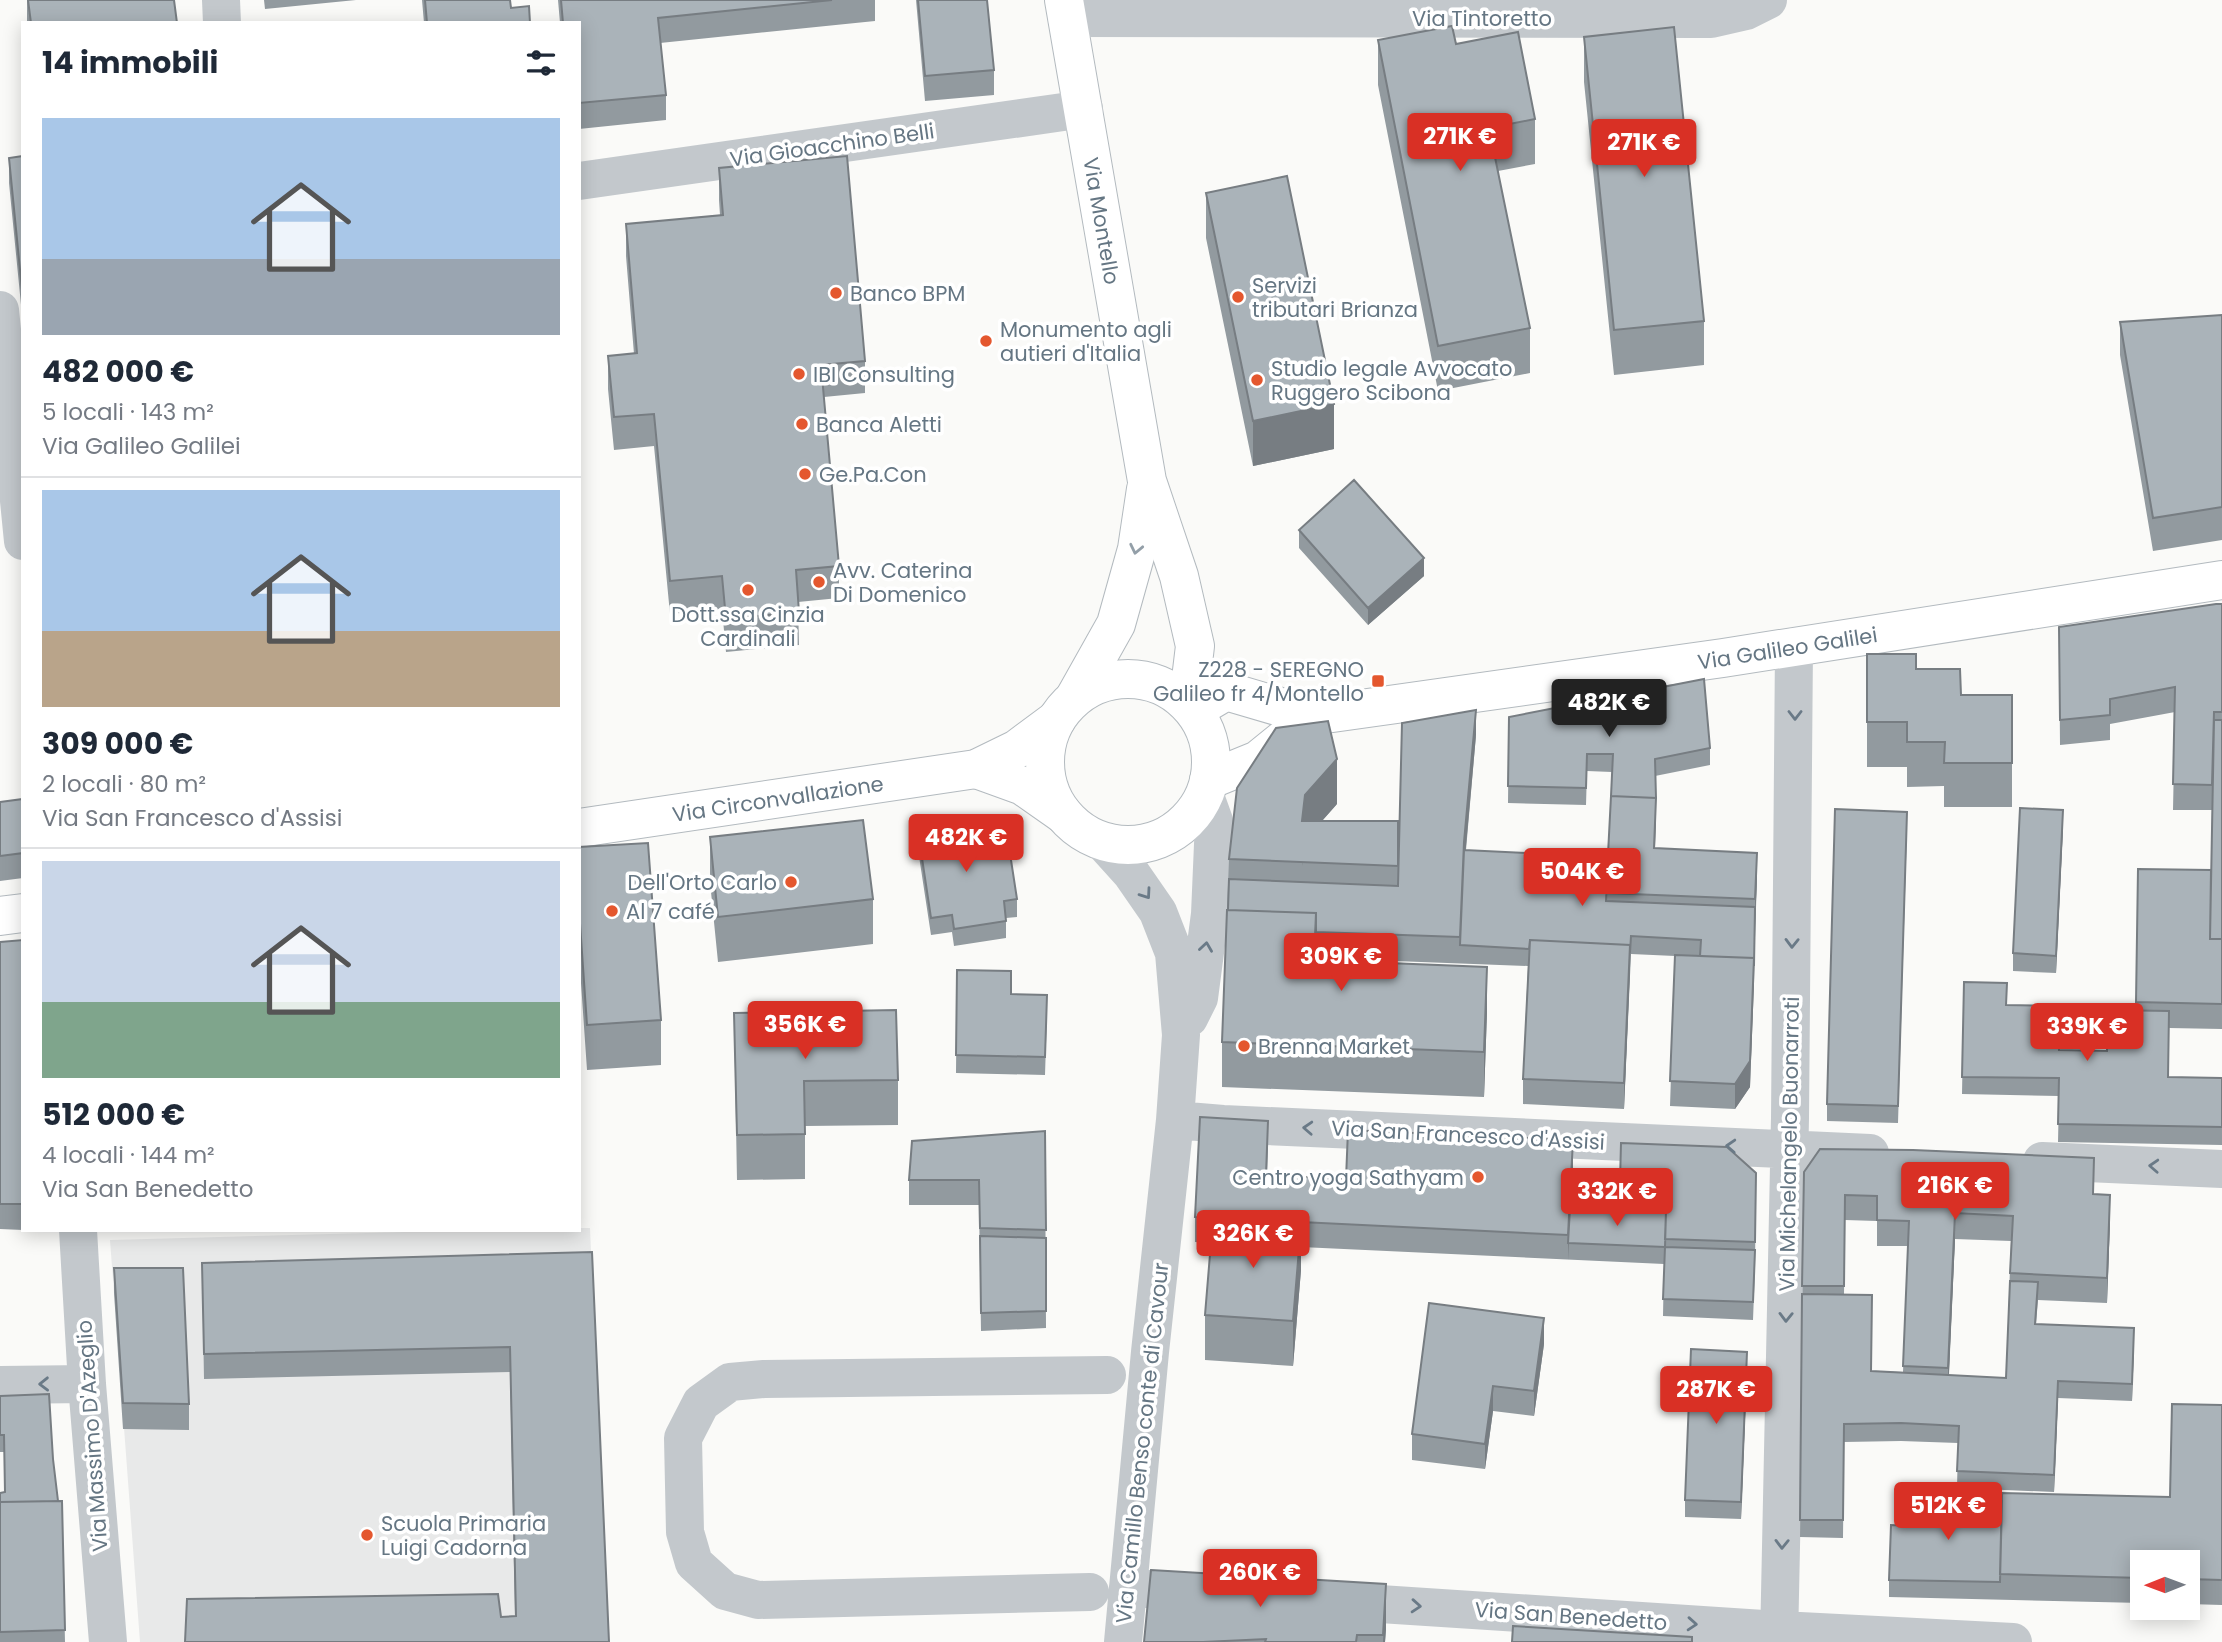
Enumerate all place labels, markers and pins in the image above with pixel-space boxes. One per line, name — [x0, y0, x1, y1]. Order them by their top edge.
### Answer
pin: 271K € — [1403, 114, 1517, 173]
pin: 271K € — [1587, 120, 1701, 179]
place label: Servizi tributari Brianza — [1252, 271, 1418, 324]
place label: Banco BPM — [850, 279, 965, 308]
marker: Banco BPM — [828, 285, 844, 301]
marker: Servizi tributari Brianza — [1230, 289, 1246, 305]
place label: Monumento agli autieri d'Italia — [1000, 315, 1172, 368]
marker: Monumento agli autieri d'Italia — [978, 333, 994, 349]
place label: Studio legale Avvocato Ruggero Scibona — [1271, 354, 1512, 407]
place label: IBI Consulting — [813, 360, 955, 389]
marker: IBI Consulting — [791, 366, 807, 382]
marker: Studio legale Avvocato Ruggero Scibona — [1249, 372, 1265, 388]
place label: Banca Aletti — [816, 410, 942, 439]
marker: Banca Aletti — [794, 416, 810, 432]
place label: Ge.Pa.Con — [819, 460, 927, 489]
marker: Ge.Pa.Con — [797, 466, 813, 482]
place label: Avv. Caterina Di Domenico — [833, 556, 972, 609]
marker: Avv. Caterina Di Domenico — [811, 574, 827, 590]
marker: Dott.ssa Cinzia Cardinali — [740, 582, 756, 598]
place label: Dott.ssa Cinzia Cardinali — [671, 600, 825, 653]
place label: Z228 - SEREGNO Galileo fr 4/Montello — [1153, 655, 1364, 708]
marker: Z228 - SEREGNO Galileo fr 4/Montello — [1370, 673, 1386, 689]
pin: 482K € — [1552, 680, 1666, 739]
pin: 482K € — [909, 814, 1023, 874]
pin: 504K € — [1525, 848, 1639, 908]
place label: Dell'Orto Carlo — [628, 868, 777, 897]
marker: Dell'Orto Carlo — [783, 874, 799, 890]
place label: Al 7 café — [626, 897, 715, 926]
marker: Al 7 café — [604, 903, 620, 919]
pin: 309K € — [1284, 934, 1398, 993]
pin: 356K € — [748, 1002, 862, 1061]
pin: 339K € — [2030, 1004, 2144, 1063]
place label: Brenna Market — [1258, 1032, 1410, 1061]
marker: Brenna Market — [1236, 1038, 1252, 1054]
pin: 216K € — [1898, 1162, 2012, 1222]
place label: Centro yoga Sathyam — [1232, 1163, 1464, 1192]
pin: 332K € — [1560, 1168, 1674, 1228]
marker: Centro yoga Sathyam — [1470, 1169, 1486, 1185]
pin: 326K € — [1196, 1210, 1310, 1270]
pin: 287K € — [1659, 1366, 1773, 1426]
pin: 512K € — [1891, 1482, 2005, 1542]
place label: Scuola Primaria Luigi Cadorna — [381, 1509, 546, 1562]
marker: Scuola Primaria Luigi Cadorna — [359, 1527, 375, 1543]
pin: 260K € — [1203, 1550, 1317, 1609]

